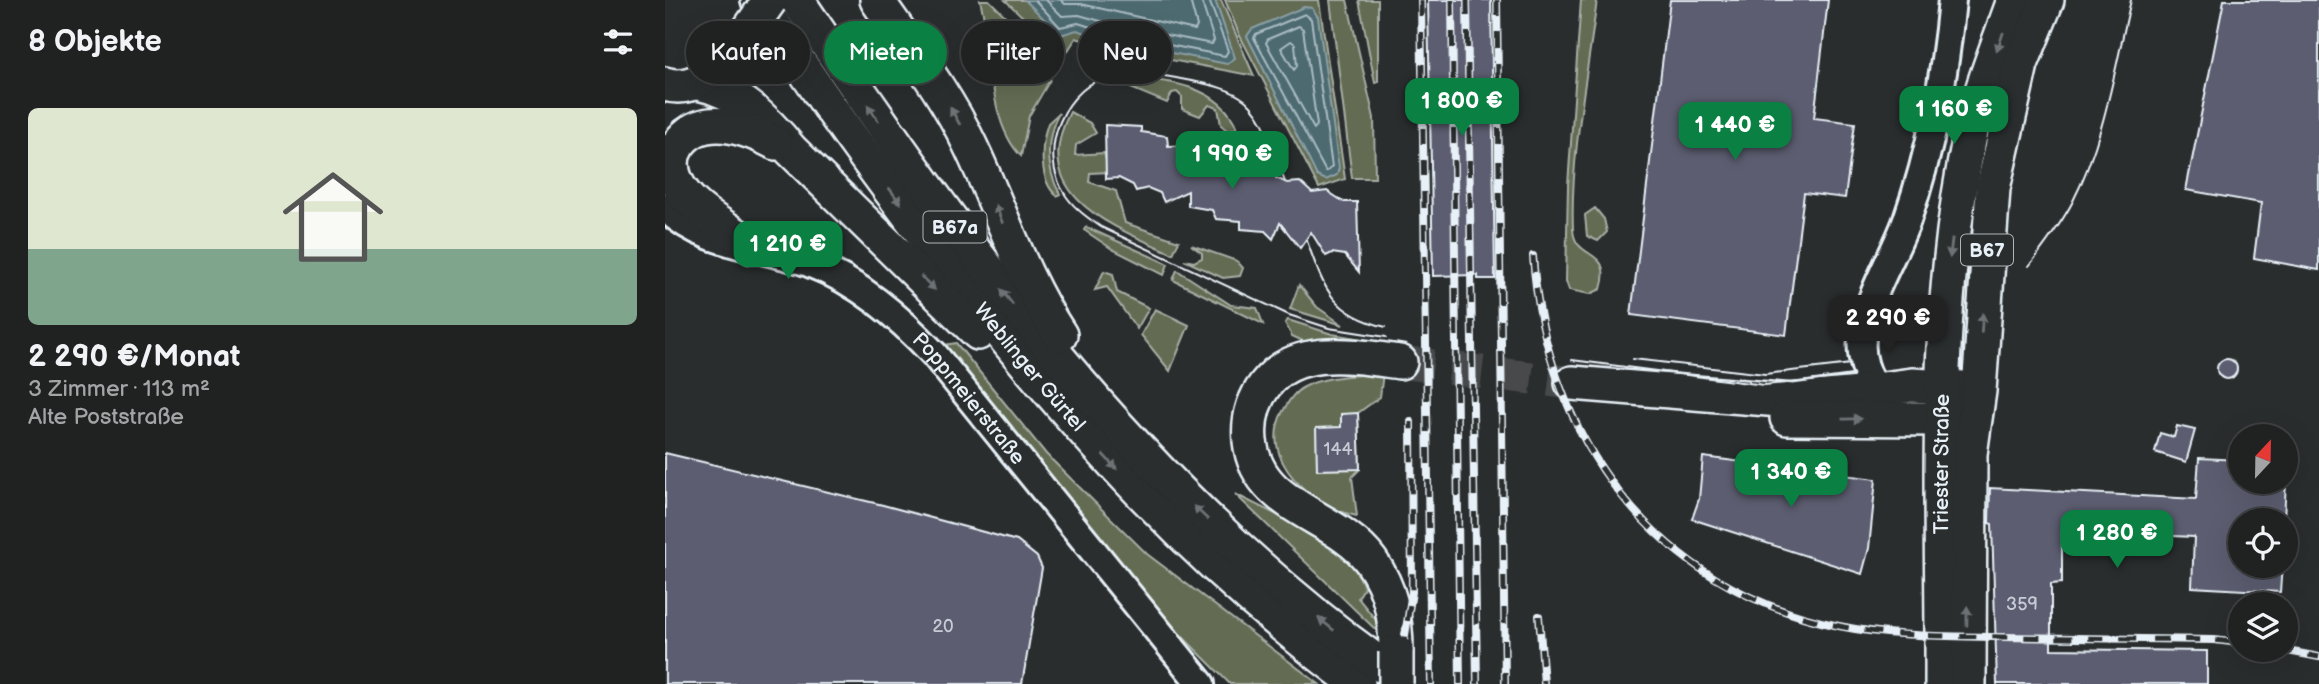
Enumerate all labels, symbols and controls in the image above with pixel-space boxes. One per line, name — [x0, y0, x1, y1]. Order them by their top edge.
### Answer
chip: Kaufen — [686, 21, 810, 84]
chip: Mieten — [824, 21, 947, 84]
chip: Filter — [961, 21, 1064, 84]
chip: Neu — [1078, 21, 1172, 84]
icon: filters — [599, 23, 637, 61]
text: 8 Objekte — [28, 24, 162, 60]
one-way arrow — [1994, 31, 2005, 52]
pin: 1 800 € — [1397, 78, 1527, 138]
pin: 1 160 € — [1889, 86, 2019, 146]
text: 1 800 € — [1421, 87, 1503, 115]
text: 1 160 € — [1915, 95, 1993, 123]
pin: 1 440 € — [1670, 102, 1800, 162]
one-way arrow — [867, 103, 880, 122]
one-way arrow — [949, 106, 961, 125]
text: 1 440 € — [1695, 111, 1775, 139]
pin: 1 990 € — [1167, 132, 1297, 191]
text: 1 990 € — [1192, 140, 1272, 168]
icon: home — [270, 154, 396, 280]
one-way arrow — [888, 187, 902, 206]
one-way arrow — [993, 204, 1004, 225]
road number: B67a — [923, 212, 987, 243]
pin: 1 210 € — [723, 222, 853, 281]
text: 1 210 € — [750, 230, 826, 258]
road number: B67 — [1961, 234, 2013, 266]
one-way arrow — [1946, 238, 1957, 260]
one-way arrow — [919, 275, 936, 292]
one-way arrow — [1000, 288, 1015, 306]
pin: 2 290 € — [1823, 296, 1953, 355]
street label: Weblinger Gürtel — [969, 298, 1090, 437]
text: 2 290 € — [1845, 304, 1931, 332]
one-way arrow — [1977, 311, 1988, 333]
street label: Poppmeierstraße — [907, 327, 1030, 470]
text: 2 290 €/Monat — [28, 339, 240, 375]
text: 3 Zimmer · 113 m² — [28, 375, 210, 403]
street label: Triester Straße — [1929, 393, 1955, 534]
text: Alte Poststraße — [28, 403, 184, 431]
one-way arrow — [1842, 413, 1864, 425]
north arrow — [2228, 424, 2298, 494]
map controls — [2228, 424, 2298, 662]
house number: 144 — [1324, 439, 1352, 460]
pin: 1 340 € — [1726, 449, 1856, 509]
one-way arrow — [1102, 453, 1118, 470]
text: 1 340 € — [1751, 458, 1831, 486]
one-way arrow — [1193, 506, 1210, 522]
button: locate — [2228, 508, 2298, 578]
pin: 1 280 € — [2052, 510, 2182, 570]
text: 1 280 € — [2076, 519, 2158, 547]
button: layers — [2228, 592, 2298, 662]
house number: 359 — [2006, 594, 2038, 615]
one-way arrow — [1962, 605, 1973, 627]
house number: 20 — [932, 616, 954, 637]
one-way arrow — [1318, 616, 1336, 631]

